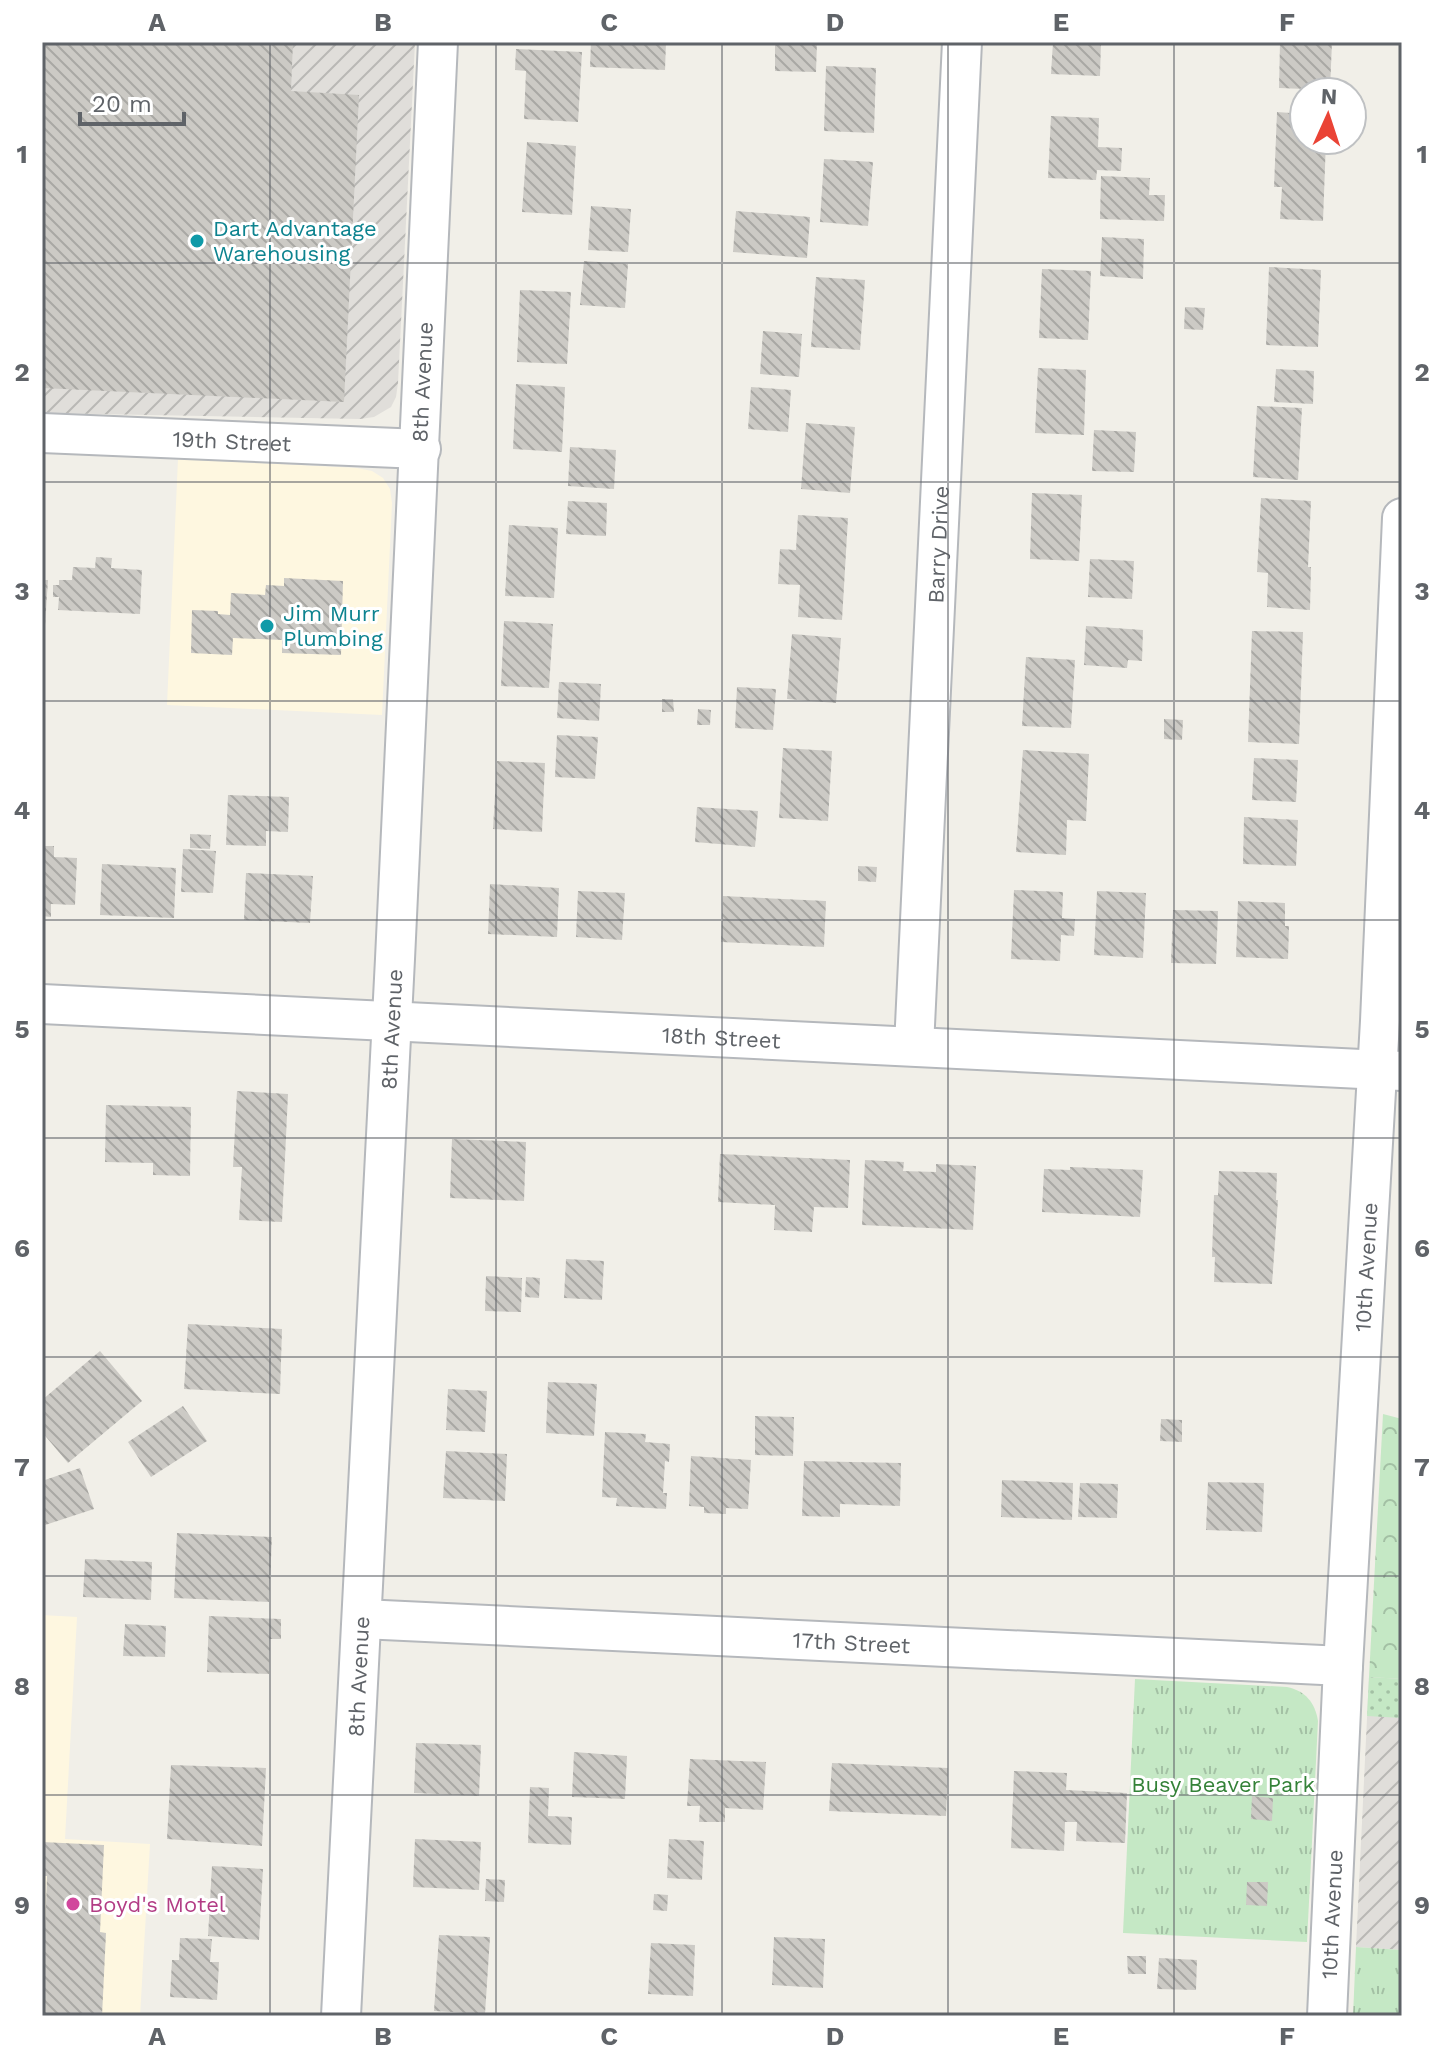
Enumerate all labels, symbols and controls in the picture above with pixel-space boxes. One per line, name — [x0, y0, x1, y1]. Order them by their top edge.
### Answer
text: A — [148, 7, 166, 37]
text: B — [374, 7, 392, 37]
text: C — [600, 7, 618, 37]
text: D — [826, 7, 844, 37]
text: E — [1053, 7, 1069, 37]
text: F — [1279, 7, 1295, 37]
scale bar — [80, 76, 184, 126]
north arrow — [1288, 76, 1368, 156]
text: N — [1320, 84, 1338, 109]
text: 20 m — [92, 90, 152, 118]
text: 1 — [16, 139, 28, 169]
text: 1 — [1416, 139, 1428, 169]
place label: Dart Advantage Warehousing — [213, 216, 377, 266]
marker: Dart Advantage Warehousing — [188, 232, 206, 250]
street label: 8th Avenue — [407, 321, 438, 443]
text: 2 — [14, 357, 30, 387]
text: 2 — [1414, 357, 1430, 387]
street label: 19th Street — [172, 427, 292, 457]
street label: Barry Drive — [923, 485, 954, 604]
text: 3 — [14, 576, 30, 606]
text: 3 — [1414, 576, 1430, 606]
place label: Jim Murr Plumbing — [283, 601, 383, 651]
marker: Jim Murr Plumbing — [258, 617, 276, 635]
text: 4 — [14, 795, 31, 825]
text: 4 — [1414, 795, 1431, 825]
street label: 8th Avenue — [376, 968, 407, 1090]
text: 5 — [14, 1014, 30, 1044]
text: 5 — [1414, 1014, 1430, 1044]
street label: 18th Street — [661, 1023, 781, 1053]
street label: 10th Avenue — [1350, 1202, 1383, 1332]
text: 6 — [14, 1233, 30, 1263]
text: 6 — [1414, 1233, 1430, 1263]
text: 7 — [14, 1452, 30, 1482]
text: 7 — [1414, 1452, 1430, 1482]
street label: 8th Avenue — [343, 1615, 374, 1737]
street label: 17th Street — [792, 1628, 911, 1658]
text: 8 — [14, 1671, 30, 1701]
text: 8 — [1414, 1671, 1430, 1701]
park label: Busy Beaver Park — [1131, 1772, 1315, 1797]
street label: 10th Avenue — [1317, 1849, 1348, 1979]
text: 9 — [14, 1890, 30, 1920]
text: 9 — [1414, 1890, 1430, 1920]
place label: Boyd's Motel — [89, 1892, 226, 1917]
marker: Boyd's Motel — [64, 1895, 82, 1913]
text: A — [148, 2021, 166, 2051]
text: B — [374, 2021, 392, 2051]
text: C — [600, 2021, 618, 2051]
text: D — [826, 2021, 844, 2051]
text: E — [1053, 2021, 1069, 2051]
text: F — [1279, 2021, 1295, 2051]

